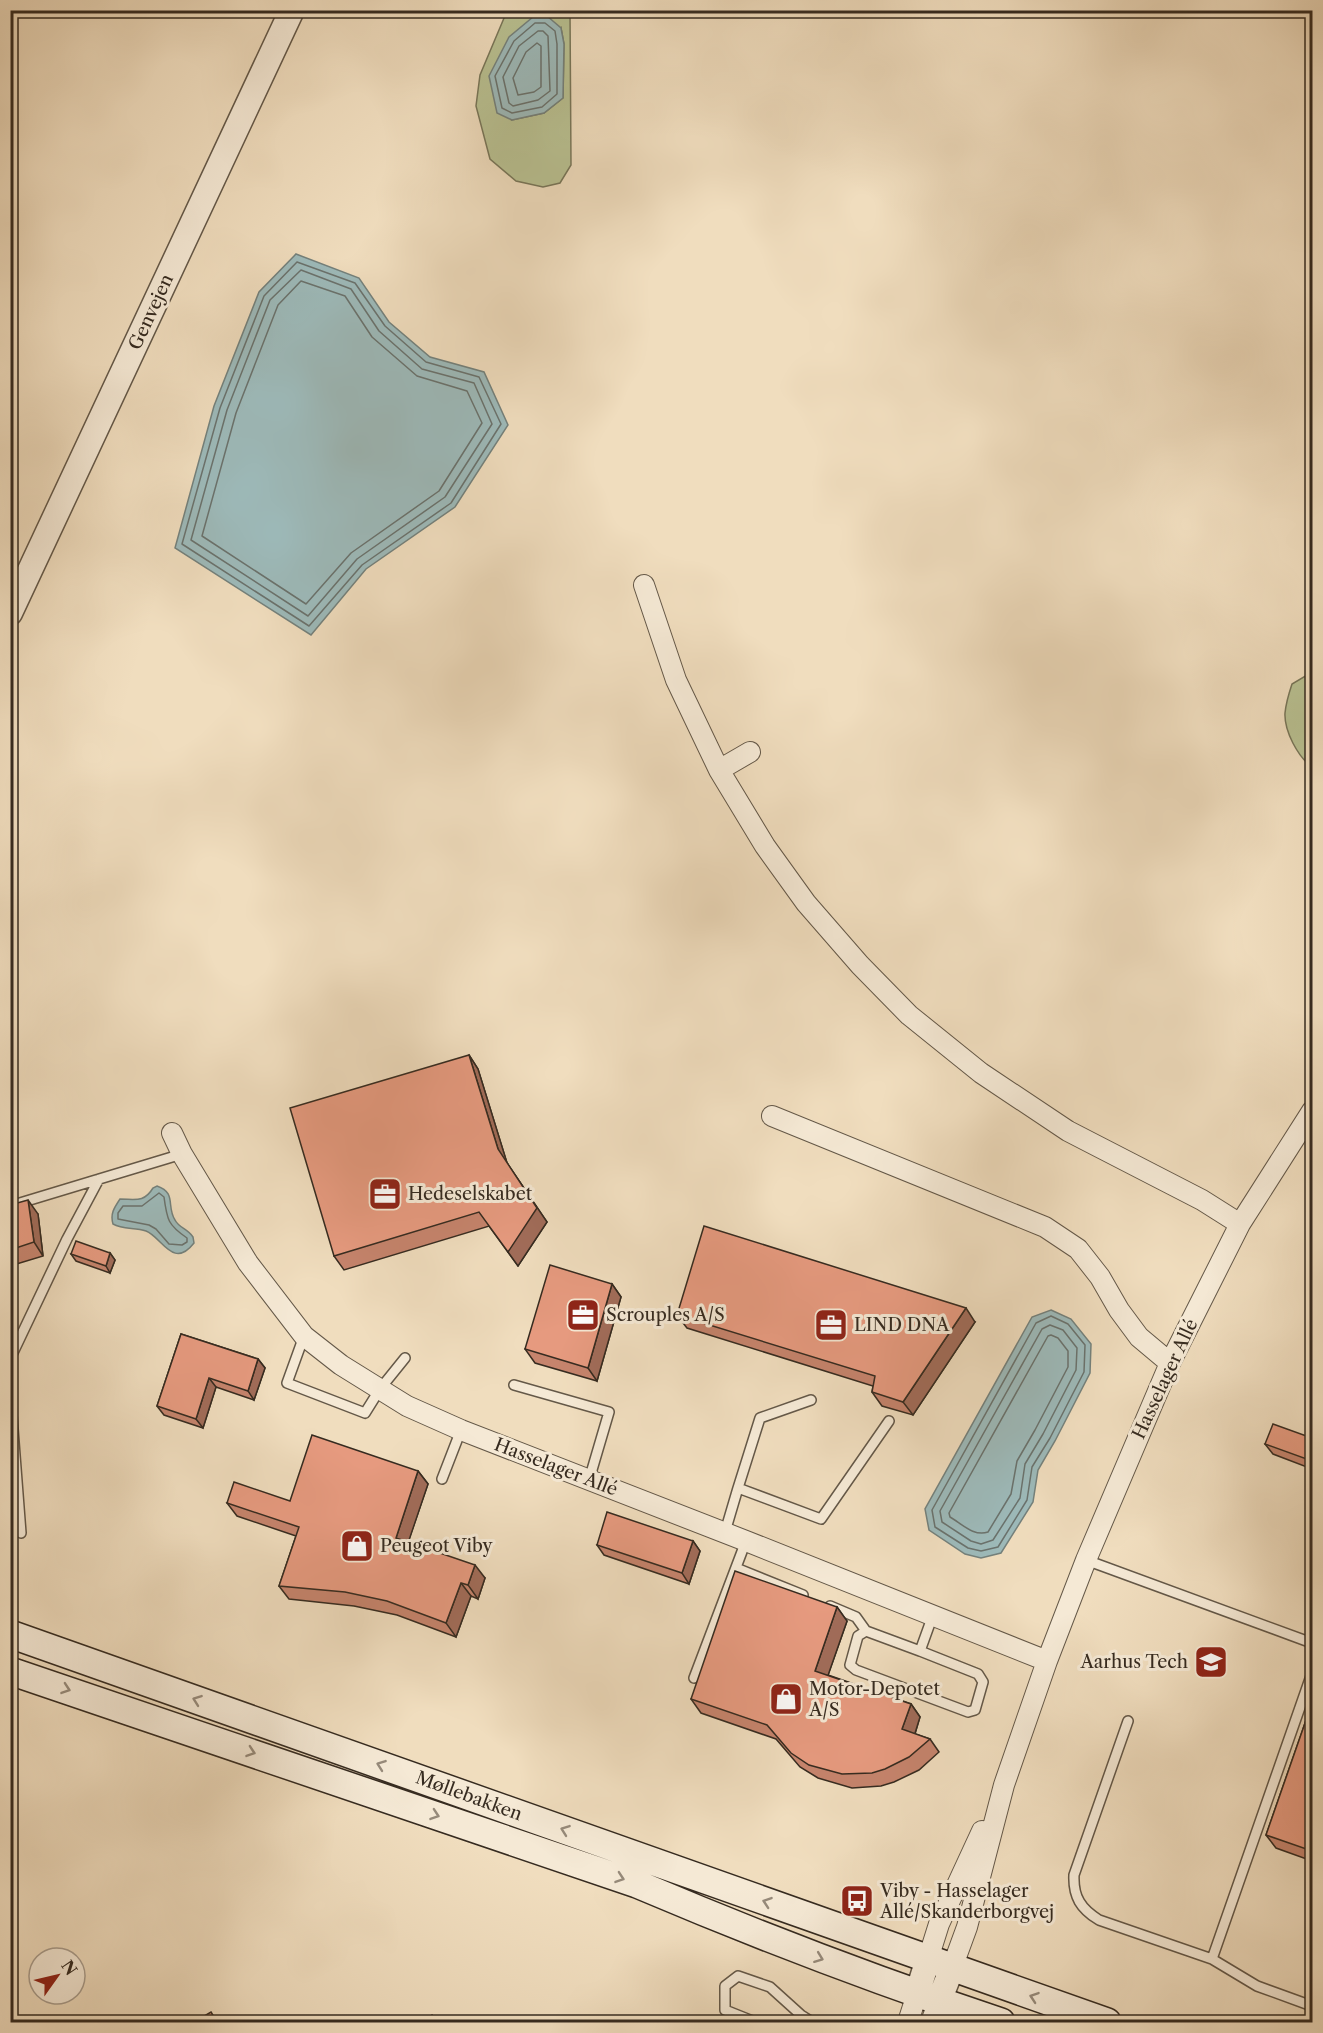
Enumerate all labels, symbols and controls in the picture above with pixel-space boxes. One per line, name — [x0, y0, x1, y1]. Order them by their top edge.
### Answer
street label: Genvejen — [124, 271, 178, 353]
office icon: Hedeselskabet — [367, 1176, 403, 1212]
place label: Hedeselskabet — [408, 1183, 533, 1205]
office icon: Scrouples A/S — [565, 1297, 601, 1333]
place label: Scrouples A/S — [606, 1304, 725, 1326]
office icon: LIND DNA — [813, 1307, 849, 1343]
place label: LIND DNA — [854, 1314, 950, 1336]
street label: Hasselager Allé — [1128, 1315, 1202, 1443]
street label: Hasselager Allé — [491, 1433, 621, 1501]
shop icon: Peugeot Viby — [339, 1528, 375, 1564]
place label: Peugeot Viby — [380, 1535, 494, 1557]
school or university icon: Aarhus Tech — [1193, 1644, 1229, 1680]
place label: Aarhus Tech — [1080, 1651, 1188, 1673]
place label: Motor-Depotet A/S — [808, 1678, 940, 1721]
shop icon: Motor-Depotet A/S — [768, 1681, 804, 1717]
one-way arrow — [60, 1682, 71, 1695]
one-way arrow — [192, 1694, 203, 1707]
one-way arrow — [245, 1745, 256, 1757]
one-way arrow — [376, 1760, 387, 1772]
street label: Møllebakken — [413, 1767, 525, 1825]
one-way arrow — [429, 1807, 440, 1820]
one-way arrow — [560, 1825, 571, 1838]
one-way arrow — [614, 1871, 624, 1884]
place label: Viby - Hasselager Allé/Skanderborgvej — [879, 1880, 1054, 1923]
bus stop icon: Viby - Hasselager Allé/Skanderborgvej — [839, 1883, 875, 1919]
one-way arrow — [762, 1896, 773, 1909]
north arrow — [27, 1946, 87, 2006]
one-way arrow — [813, 1951, 824, 1963]
text: N — [57, 1956, 82, 1979]
one-way arrow — [1029, 1991, 1040, 2004]

